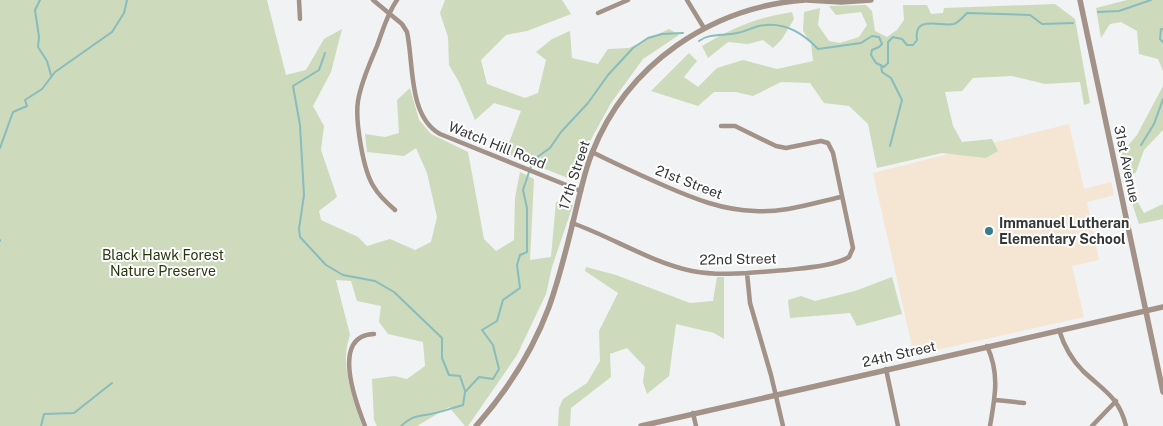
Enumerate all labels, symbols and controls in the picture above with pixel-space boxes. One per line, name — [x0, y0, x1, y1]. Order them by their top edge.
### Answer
street label: Watch Hill Road — [446, 118, 548, 172]
street label: 31st Avenue — [1111, 124, 1143, 204]
street label: 17th Street — [555, 138, 593, 212]
street label: 21st Street — [653, 162, 725, 202]
place label: Immanuel Lutheran Elementary School — [999, 215, 1129, 247]
marker: Immanuel Lutheran Elementary School — [983, 225, 995, 237]
park label: Black Hawk Forest Nature Preserve — [102, 247, 224, 279]
street label: 22nd Street — [699, 250, 777, 268]
street label: 24th Street — [861, 338, 937, 370]

